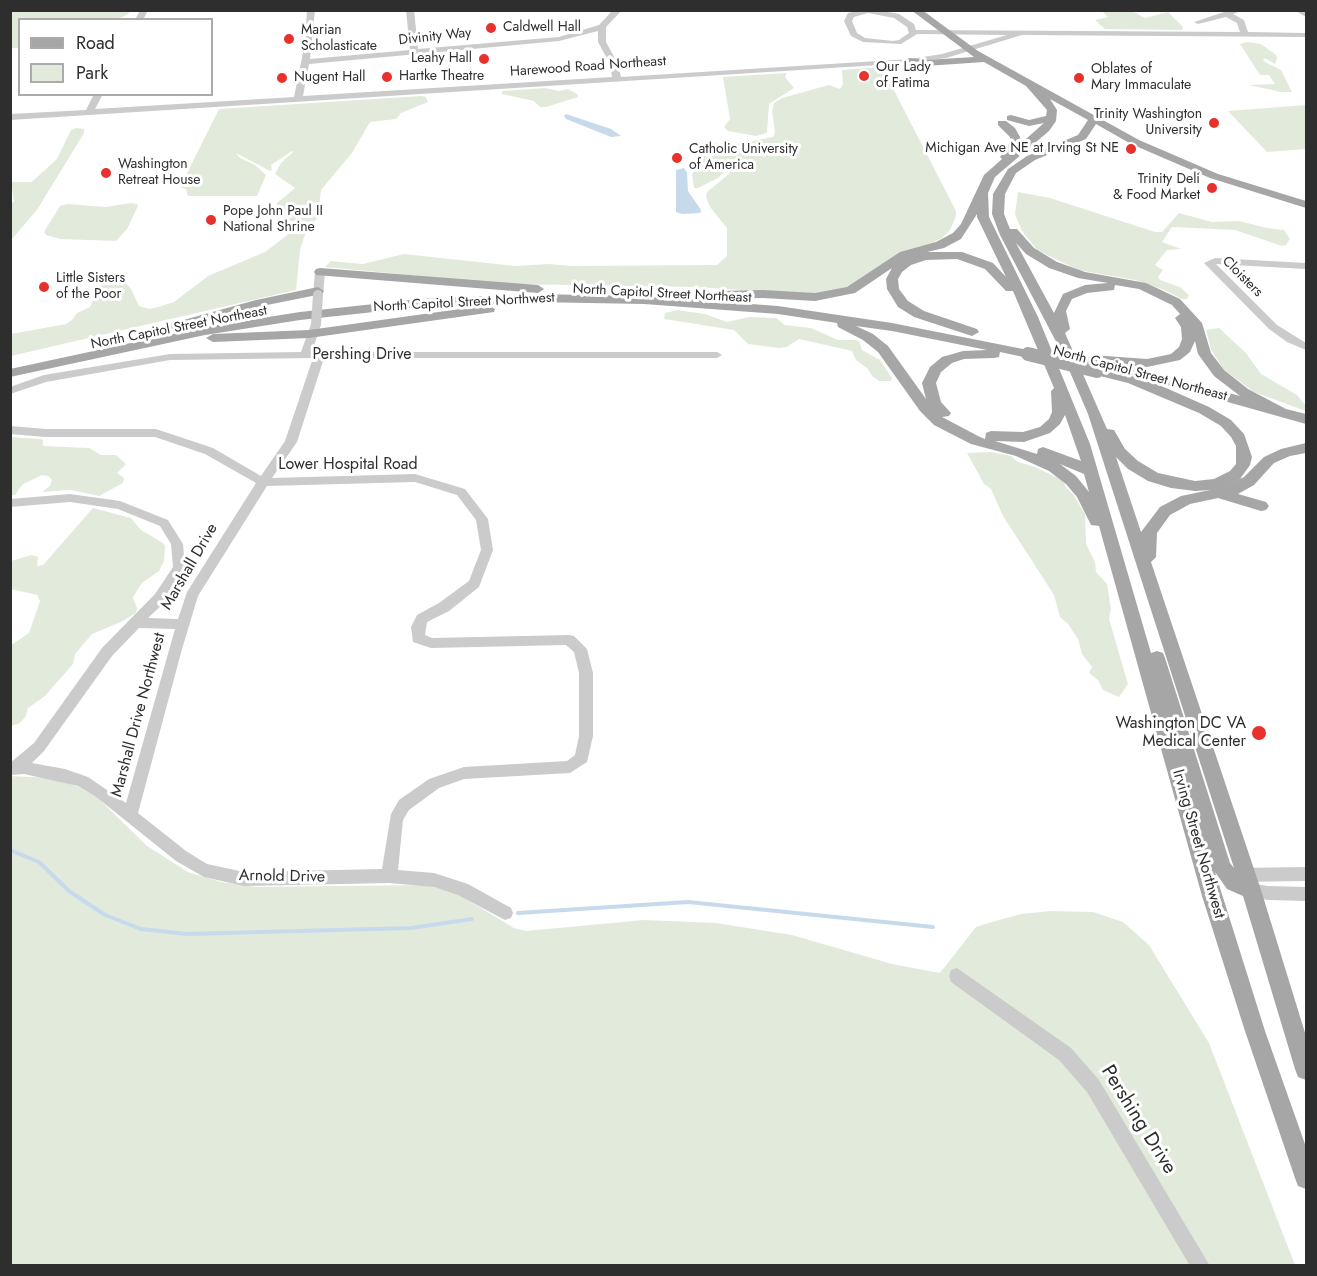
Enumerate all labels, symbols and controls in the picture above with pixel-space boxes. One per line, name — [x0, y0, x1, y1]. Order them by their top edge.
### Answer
legend — [18, 18, 213, 96]
place label: Caldwell Hall — [503, 20, 581, 36]
marker: Caldwell Hall — [484, 21, 498, 35]
place label: Marian Scholasticate — [301, 23, 377, 56]
street label: Divinity Way — [398, 25, 472, 49]
text: Road — [76, 30, 115, 56]
marker: Marian Scholasticate — [282, 32, 296, 46]
place label: Leahy Hall — [411, 51, 472, 67]
marker: Leahy Hall — [477, 52, 491, 66]
street label: Harewood Road Northeast — [509, 53, 667, 81]
text: Park — [76, 60, 108, 86]
place label: Our Lady of Fatima — [876, 60, 931, 92]
place label: Oblates of Mary Immaculate — [1091, 62, 1191, 94]
place label: Hartke Theatre — [399, 69, 484, 85]
marker: Our Lady of Fatima — [857, 69, 871, 83]
place label: Nugent Hall — [294, 70, 365, 86]
marker: Hartke Theatre — [380, 70, 394, 84]
marker: Nugent Hall — [275, 71, 289, 85]
marker: Oblates of Mary Immaculate — [1072, 71, 1086, 85]
place label: Trinity Washington University — [1094, 107, 1202, 140]
marker: Trinity Washington University — [1207, 116, 1221, 130]
place label: Michigan Ave NE at Irving St NE — [925, 141, 1119, 157]
place label: Catholic University of America — [689, 142, 798, 174]
marker: Michigan Ave NE at Irving St NE — [1124, 142, 1138, 156]
marker: Catholic University of America — [670, 151, 684, 165]
place label: Washington Retreat House — [118, 157, 200, 190]
marker: Washington Retreat House — [99, 166, 113, 180]
place label: Trinity Deli & Food Market — [1113, 172, 1200, 204]
marker: Trinity Deli & Food Market — [1205, 181, 1219, 195]
place label: Pope John Paul II National Shrine — [223, 204, 323, 237]
marker: Pope John Paul II National Shrine — [204, 213, 218, 227]
street label: Cloisters — [1218, 253, 1266, 301]
place label: Little Sisters of the Poor — [56, 271, 125, 304]
marker: Little Sisters of the Poor — [37, 280, 51, 294]
street label: North Capitol Street Northeast — [572, 281, 752, 307]
street label: North Capitol Street Northwest — [373, 290, 555, 316]
street label: North Capitol Street Northeast — [89, 303, 269, 353]
street label: North Capitol Street Northeast — [1051, 343, 1229, 405]
street label: Pershing Drive — [313, 345, 411, 365]
street label: Lower Hospital Road — [278, 455, 418, 475]
street label: Marshall Drive — [158, 520, 222, 614]
street label: Marshall Drive Northwest — [108, 631, 170, 799]
place label: Washington DC VA Medical Center — [1116, 714, 1246, 752]
marker: Washington DC VA Medical Center — [1250, 724, 1268, 742]
street label: Irving Street Northwest — [1168, 767, 1228, 921]
street label: Arnold Drive — [239, 867, 325, 887]
street label: Pershing Drive — [1095, 1061, 1181, 1179]

